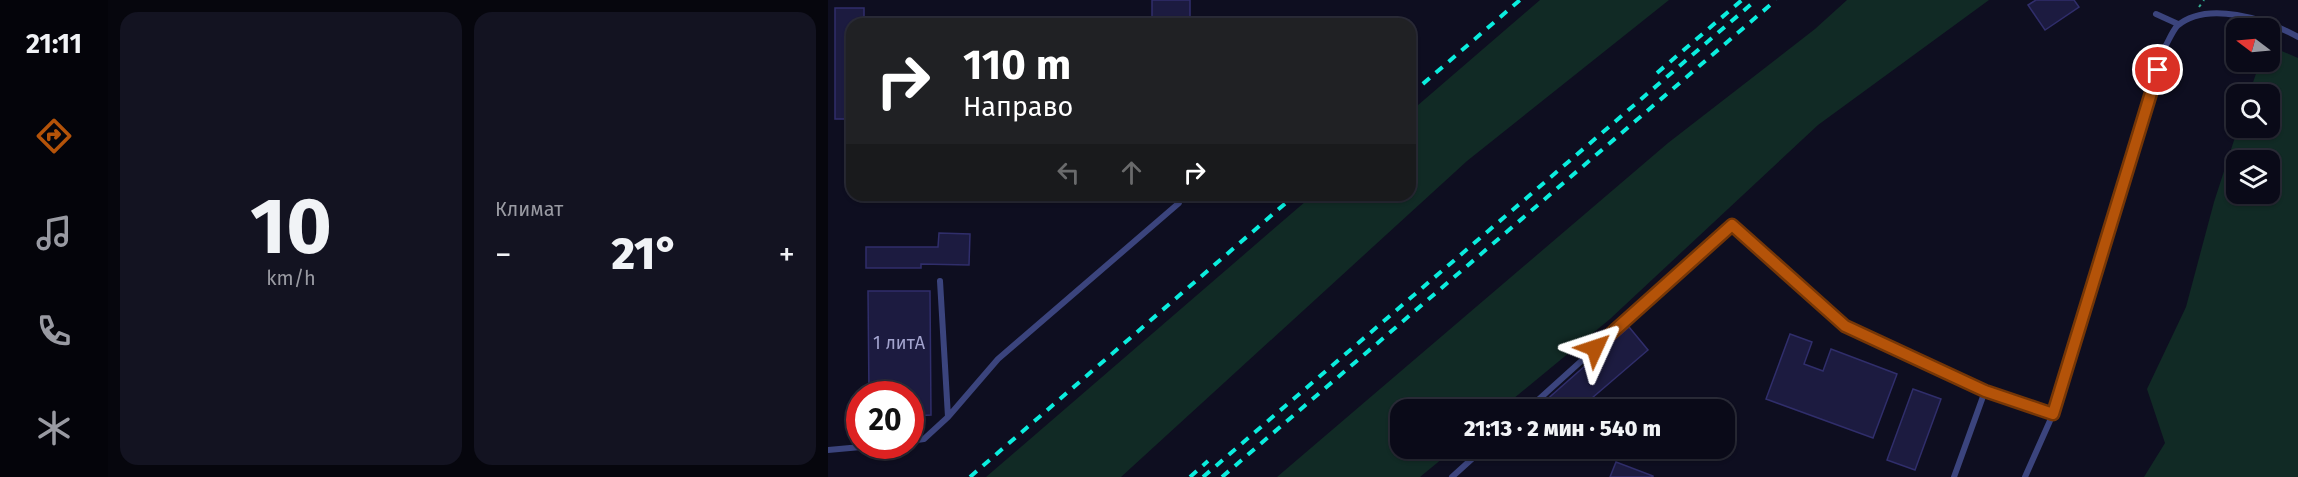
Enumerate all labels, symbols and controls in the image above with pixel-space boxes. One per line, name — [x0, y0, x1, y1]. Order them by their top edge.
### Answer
north arrow — [2226, 18, 2280, 72]
map controls — [2226, 18, 2280, 204]
text: 21:11 — [26, 28, 82, 60]
text: 110 m — [963, 40, 1071, 90]
icon: right — [864, 42, 942, 120]
pin — [2132, 44, 2183, 95]
icon: arrive — [2141, 53, 2174, 86]
button: search — [2226, 84, 2280, 138]
text: Направо — [963, 91, 1073, 123]
icon: directions — [33, 115, 75, 157]
button: layers — [2226, 150, 2280, 204]
icon: left — [1052, 156, 1085, 189]
icon: ahead — [1115, 156, 1148, 189]
icon: right — [1178, 156, 1211, 189]
text: 10 — [250, 180, 332, 274]
text: Климат — [495, 197, 563, 221]
icon: music — [33, 212, 75, 254]
text: 21° — [611, 227, 679, 281]
text: − — [495, 235, 512, 275]
text: + — [779, 235, 795, 275]
text: km/h — [266, 266, 316, 290]
icon: phone — [33, 310, 75, 352]
position arrow — [1563, 316, 1627, 380]
house number: 1 литА — [873, 332, 926, 354]
speed limit sign: 20 — [846, 381, 924, 459]
icon: climate — [33, 407, 75, 449]
text: 21:13 · 2 мин · 540 m — [1464, 415, 1661, 442]

